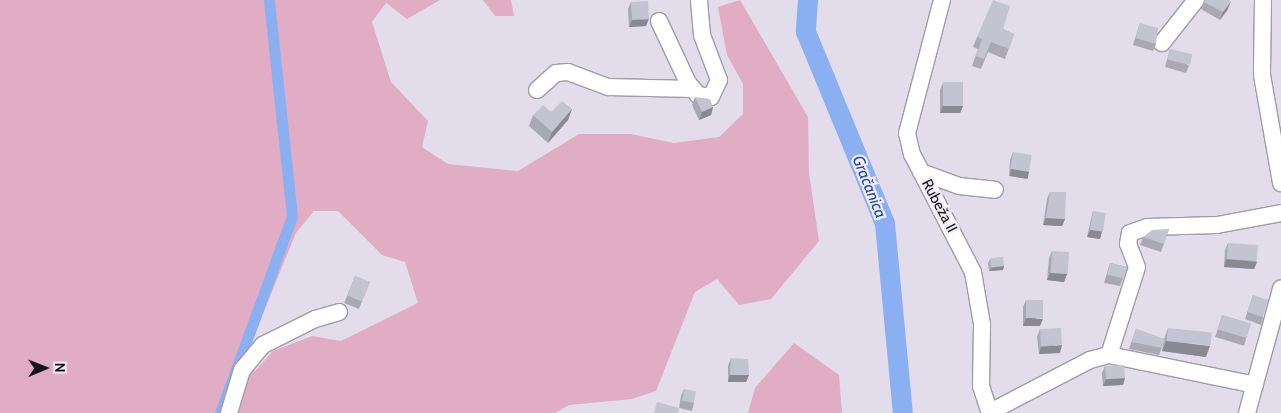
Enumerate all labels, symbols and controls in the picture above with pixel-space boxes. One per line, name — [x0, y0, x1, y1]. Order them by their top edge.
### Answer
water label: Gračanica — [848, 153, 890, 221]
street label: Rubeža II — [917, 176, 961, 236]
north arrow — [20, 343, 70, 393]
text: N — [51, 363, 69, 373]

